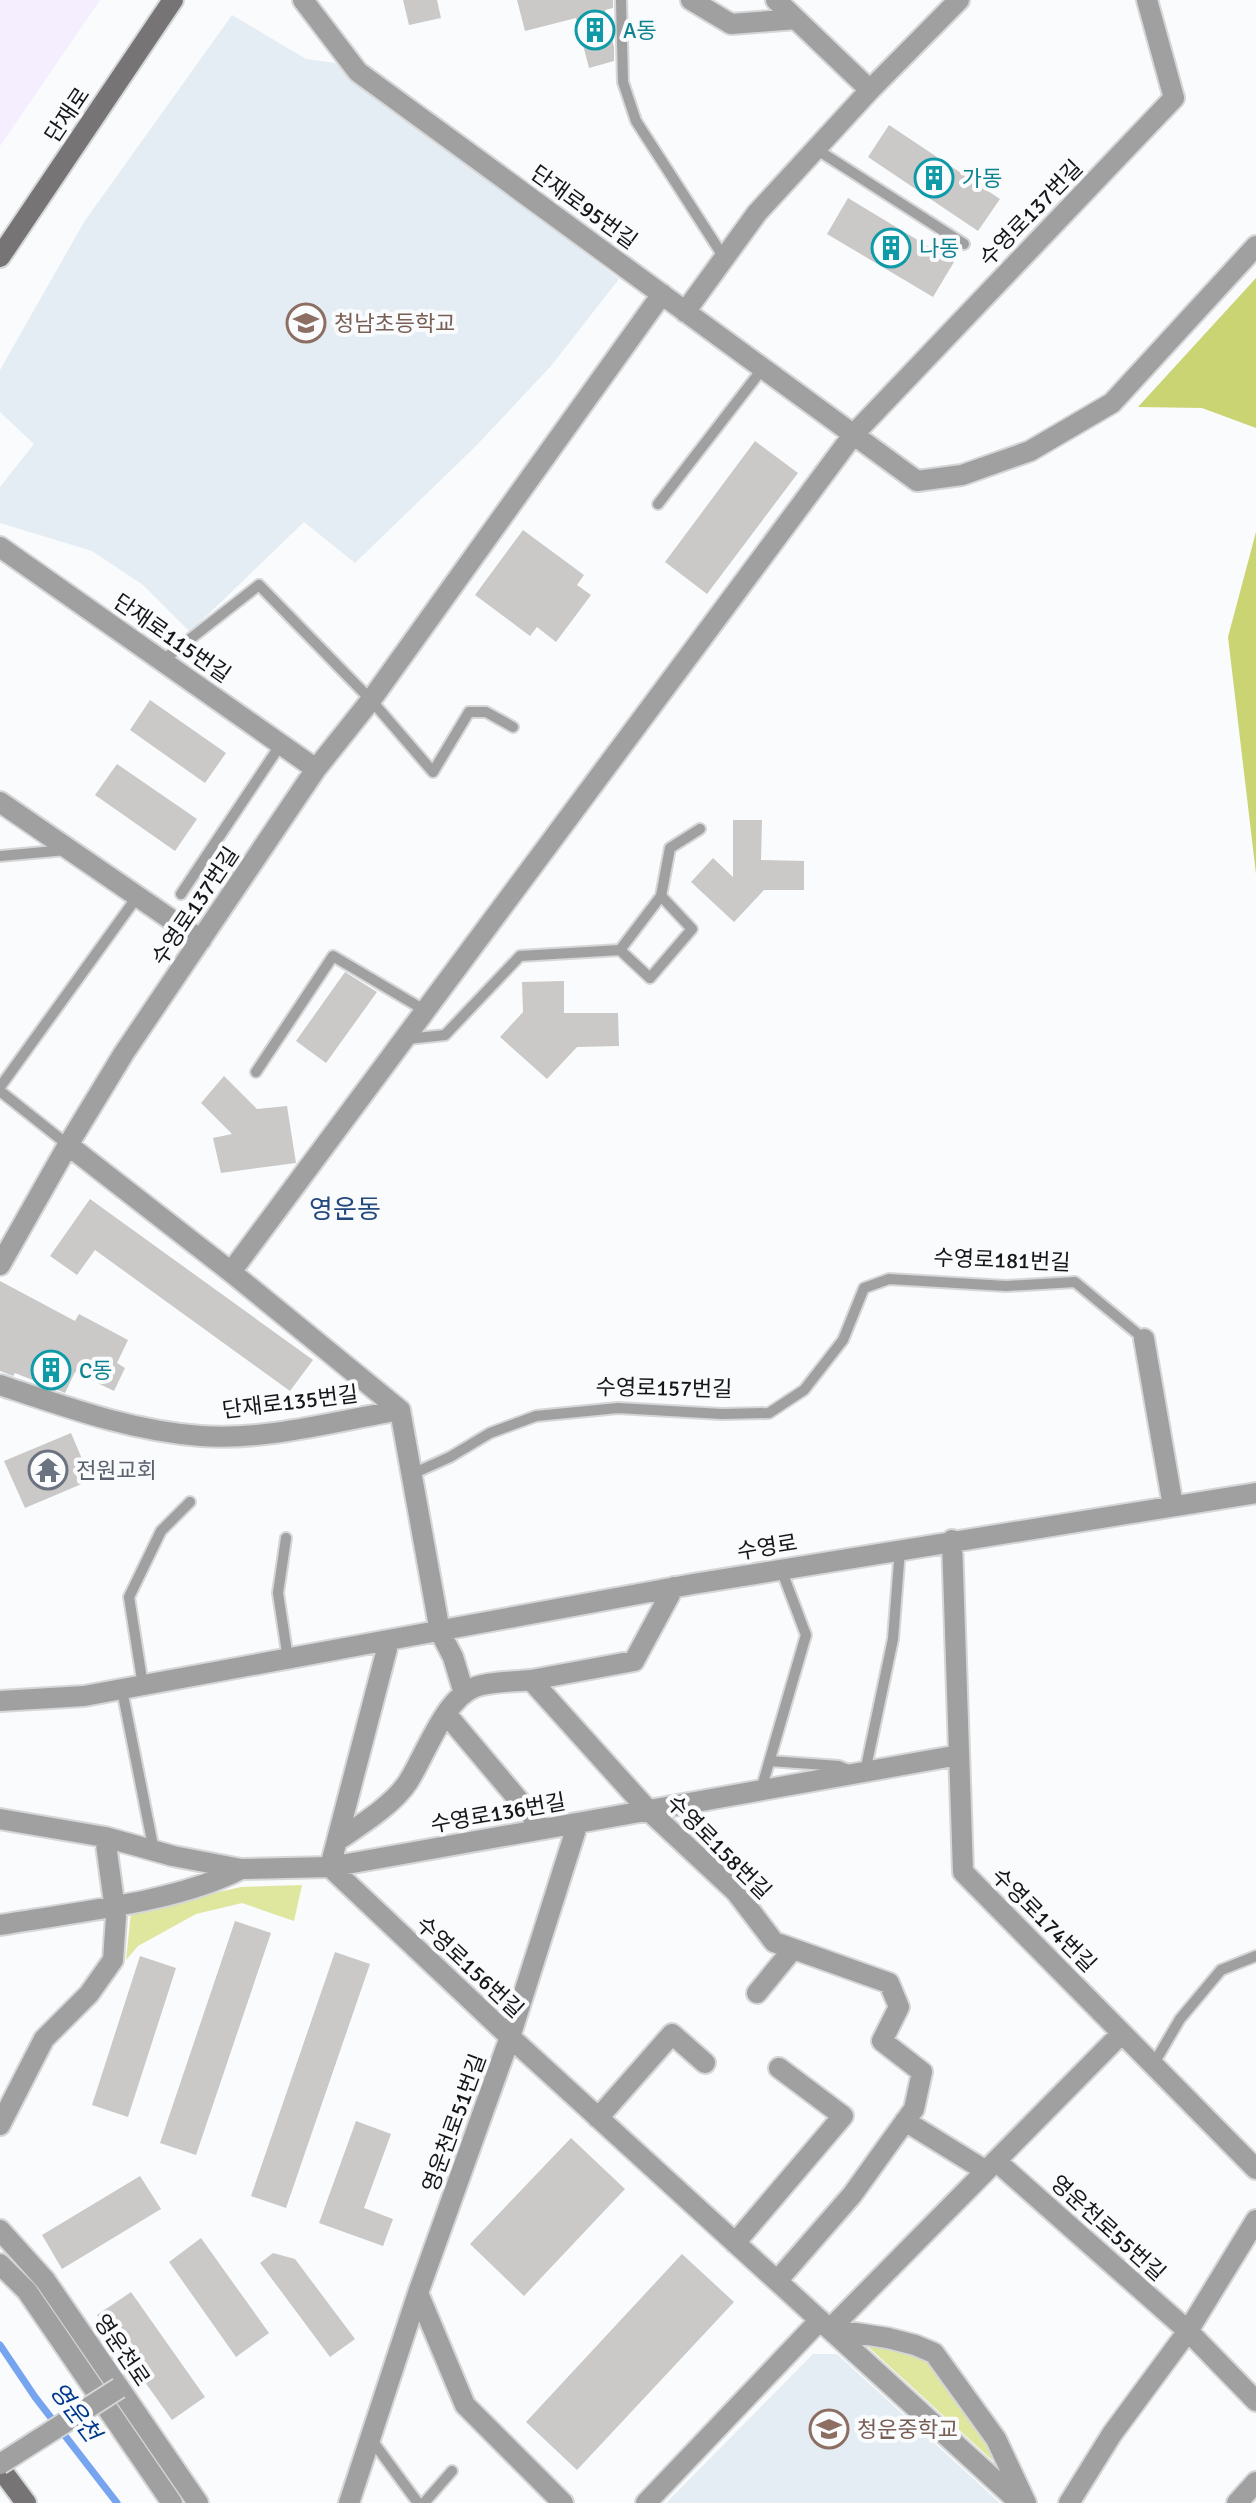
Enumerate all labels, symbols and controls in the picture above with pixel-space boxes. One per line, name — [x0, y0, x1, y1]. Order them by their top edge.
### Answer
building icon: A동 — [574, 9, 616, 51]
place label: A동 — [623, 17, 657, 44]
street label: 단재로 — [39, 82, 95, 148]
street label: 수영로137번길 — [974, 154, 1088, 272]
building icon: 가동 — [913, 157, 955, 199]
street label: 단재로95번길 — [526, 159, 642, 255]
place label: 가동 — [962, 165, 1002, 192]
building icon: 나동 — [870, 227, 912, 269]
place label: 나동 — [919, 235, 959, 262]
school or university icon: 청남초등학교 — [285, 302, 327, 344]
place label: 청남초등학교 — [334, 310, 455, 337]
street label: 단재로115번길 — [108, 588, 236, 688]
street label: 수영로137번길 — [146, 842, 244, 970]
district label: 영운동 — [309, 1194, 381, 1226]
street label: 수영로181번길 — [933, 1244, 1071, 1276]
building icon: C동 — [30, 1349, 72, 1391]
place label: C동 — [79, 1357, 113, 1384]
street label: 수영로157번길 — [595, 1373, 733, 1403]
street label: 단재로135번길 — [220, 1380, 360, 1424]
temple icon: 전원교회 — [27, 1449, 69, 1491]
place label: 전원교회 — [76, 1457, 157, 1484]
street label: 수영로 — [735, 1529, 799, 1565]
street label: 수영로136번길 — [428, 1788, 568, 1838]
street label: 수영로158번길 — [661, 1789, 777, 1905]
street label: 수영로174번길 — [986, 1862, 1102, 1978]
street label: 수영로156번길 — [411, 1910, 529, 2024]
street label: 영운천로51번길 — [416, 2050, 492, 2196]
street label: 영운천로55번길 — [1045, 2169, 1171, 2287]
street label: 영운천로 — [88, 2309, 156, 2391]
water label: 영운천 — [43, 2377, 109, 2450]
school or university icon: 청운중학교 — [808, 2408, 850, 2450]
place label: 청운중학교 — [857, 2416, 958, 2443]

